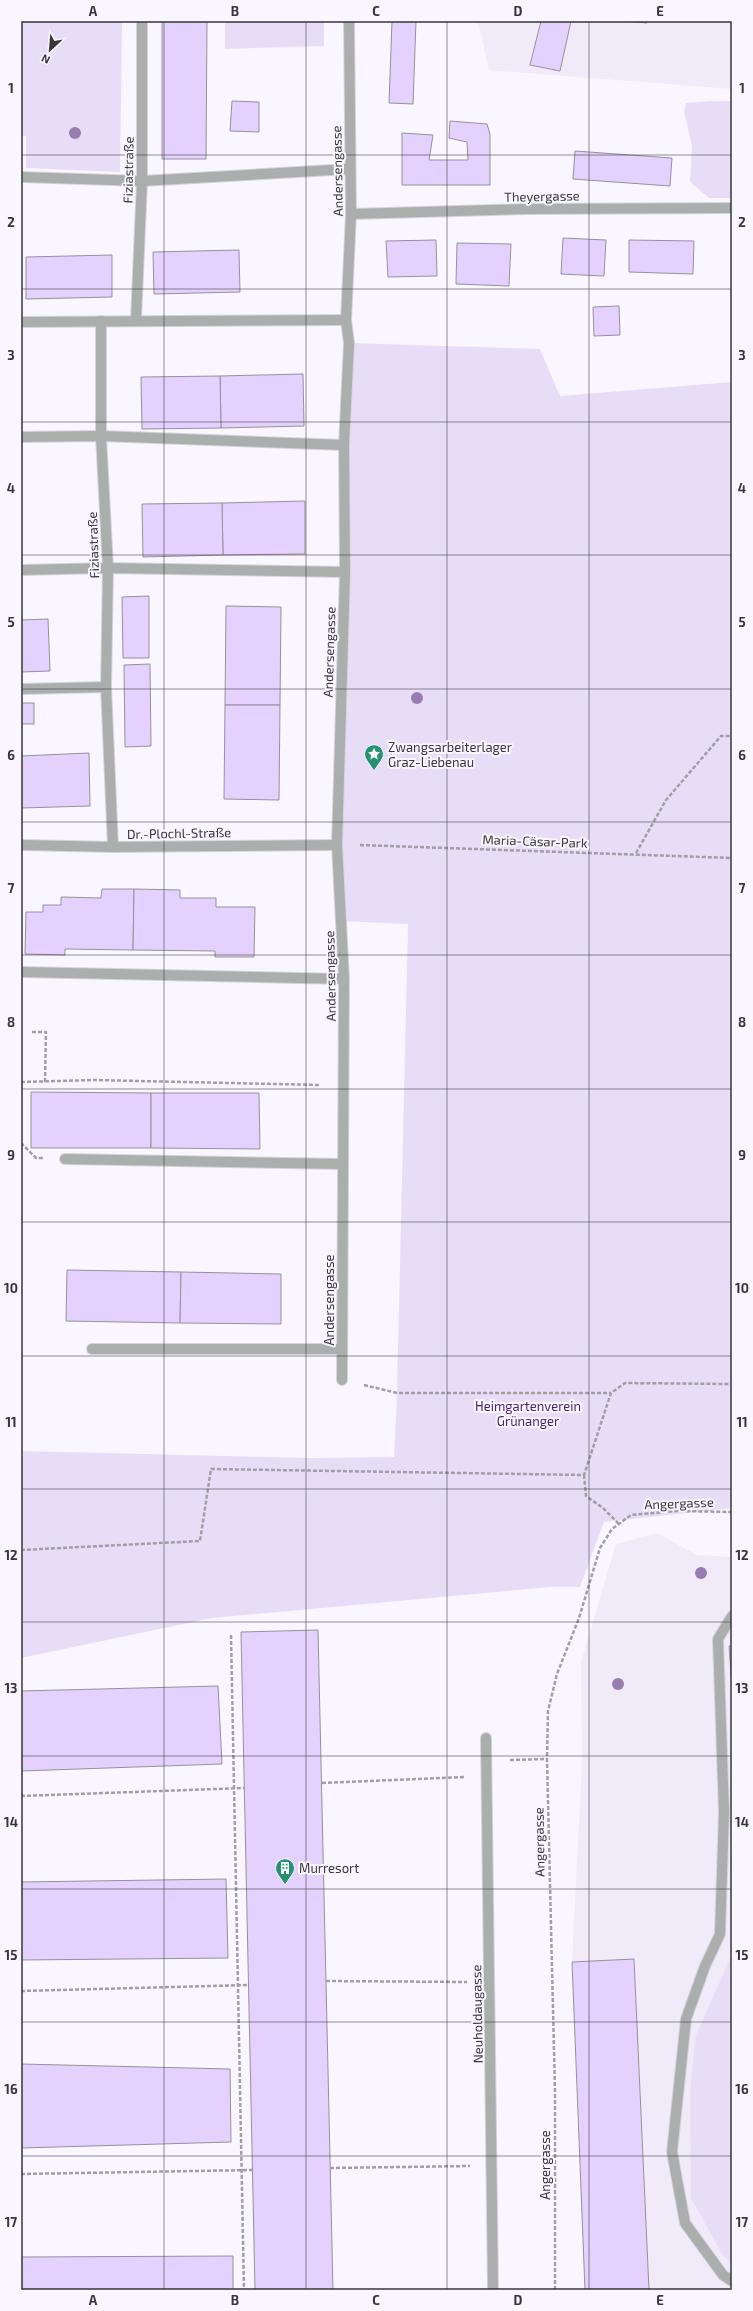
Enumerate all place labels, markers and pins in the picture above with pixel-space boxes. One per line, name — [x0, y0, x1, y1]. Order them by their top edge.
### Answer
place label: Zwangsarbeiterlager Graz-Liebenau — [388, 739, 512, 770]
place icon: Zwangsarbeiterlager Graz-Liebenau — [363, 743, 385, 771]
building icon: Murresort — [274, 1857, 296, 1885]
place label: Murresort — [299, 1860, 359, 1876]

